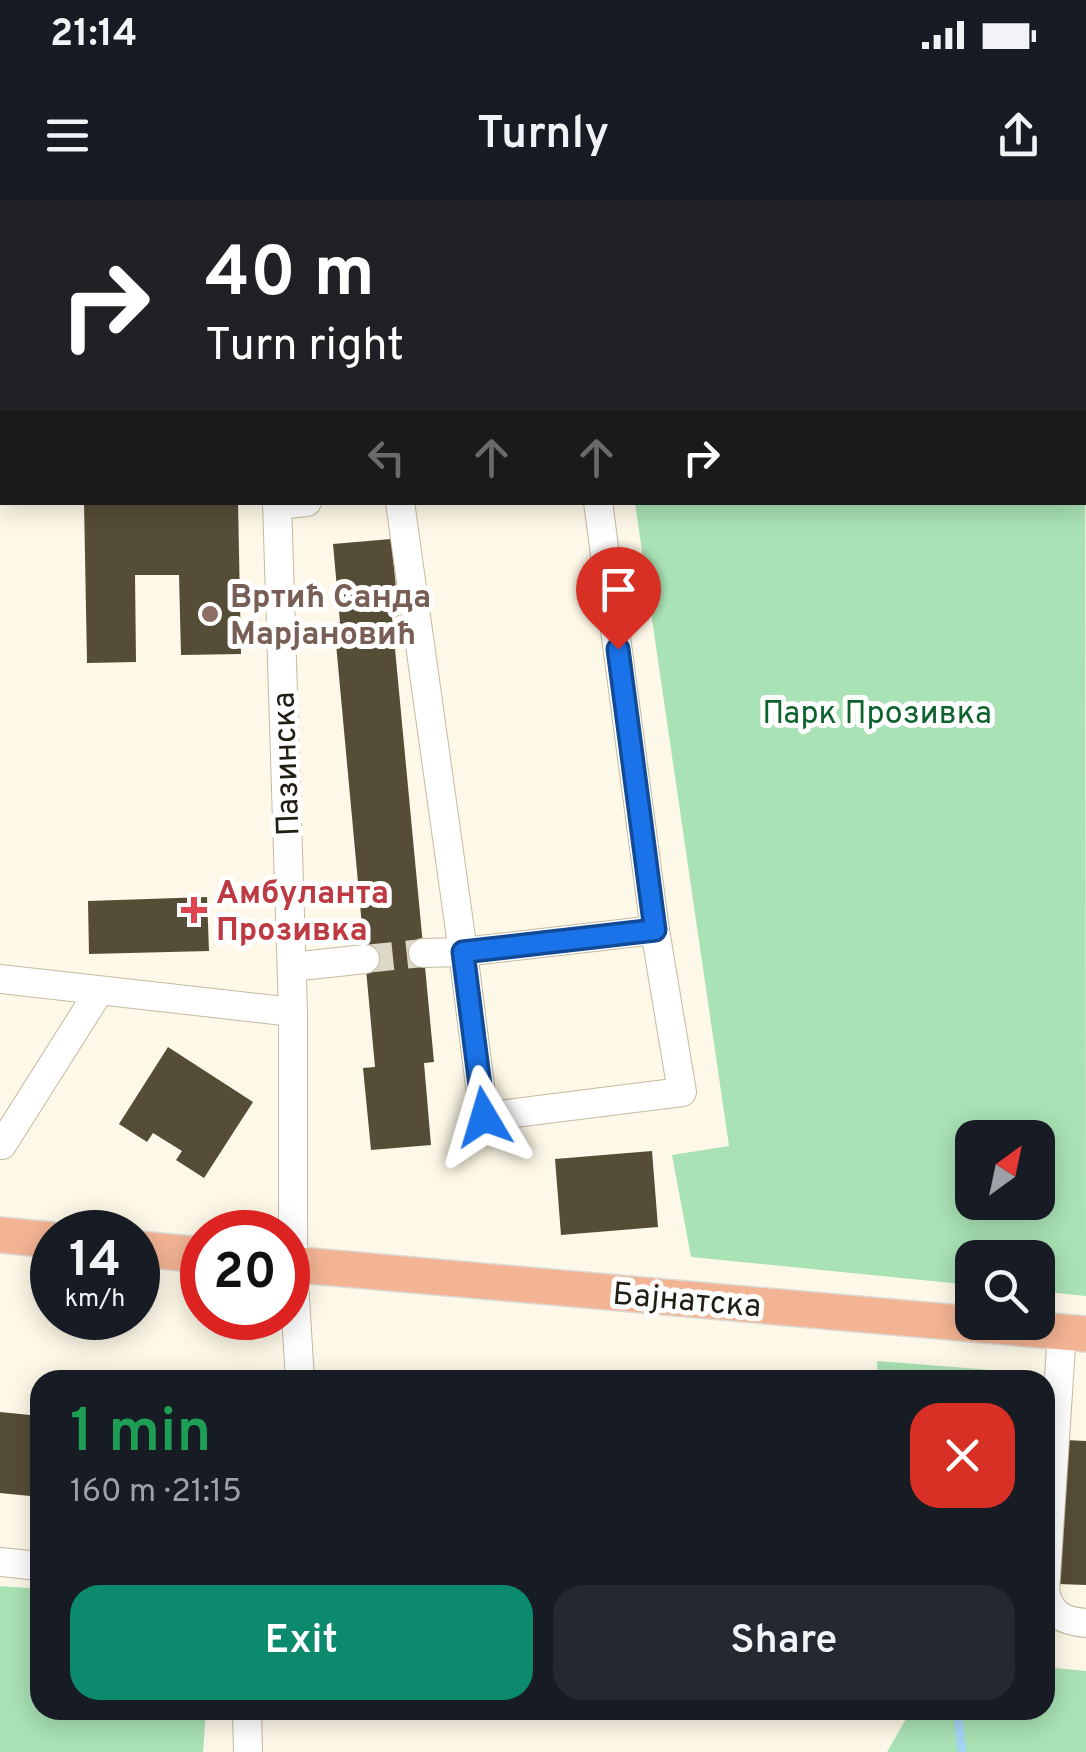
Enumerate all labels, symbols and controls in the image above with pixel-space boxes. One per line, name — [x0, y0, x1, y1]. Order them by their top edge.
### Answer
text: 21:14 — [50, 11, 137, 60]
text: Turnly — [477, 107, 609, 164]
icon: menu — [40, 108, 95, 163]
icon: share — [991, 108, 1046, 163]
text: 40 m — [205, 232, 375, 321]
icon: right — [40, 240, 170, 370]
text: Turn right — [205, 319, 404, 376]
icon: left — [359, 430, 414, 485]
icon: ahead — [464, 430, 519, 485]
icon: ahead — [569, 430, 624, 485]
icon: right — [674, 430, 729, 485]
pin — [576, 547, 661, 650]
icon: arrive — [591, 562, 646, 617]
place label: Вртић Санда Марјановић — [230, 579, 431, 656]
marker: Вртић Санда Марјановић — [199, 603, 221, 625]
street label: Пазинска — [265, 691, 311, 837]
park label: Парк Прозивка — [762, 695, 992, 735]
place label: Амбуланта Прозивка — [216, 875, 389, 952]
marker: Амбуланта Прозивка — [181, 897, 207, 923]
position arrow — [432, 1065, 536, 1169]
north arrow — [955, 1120, 1055, 1220]
map controls — [955, 1120, 1055, 1340]
speed limit sign: 20 — [180, 1210, 310, 1340]
text: 14 — [69, 1231, 121, 1294]
button: search — [955, 1240, 1055, 1340]
street label: Бајнатска — [611, 1276, 763, 1328]
text: km/h — [65, 1284, 125, 1316]
text: 1 min — [70, 1397, 211, 1473]
button: close — [910, 1403, 1015, 1508]
text: 160 m · 21:15 — [70, 1473, 242, 1513]
button: Exit — [70, 1585, 533, 1700]
button: Share — [553, 1585, 1015, 1700]

